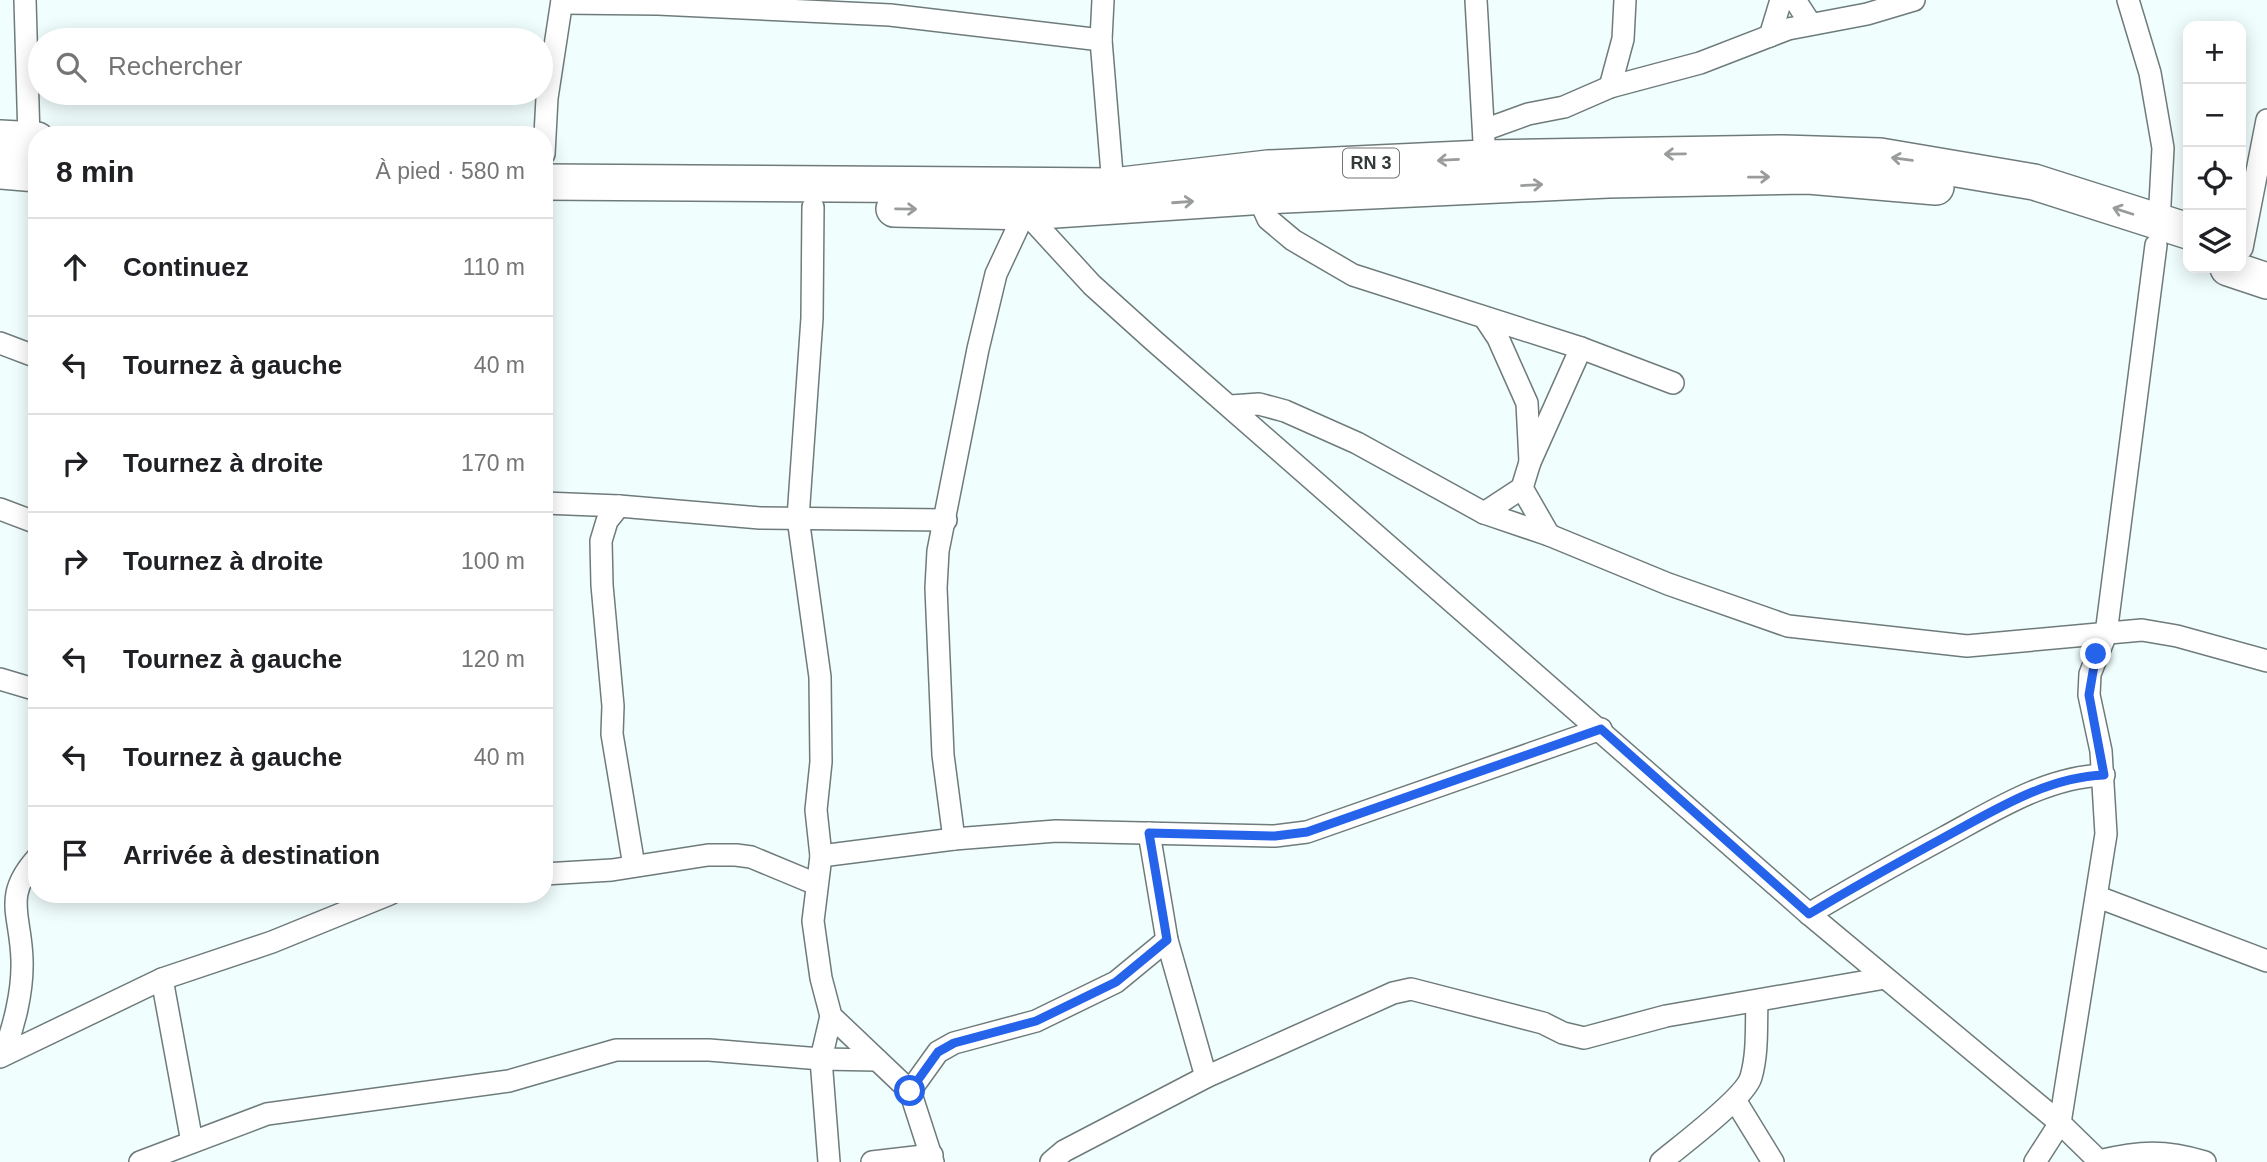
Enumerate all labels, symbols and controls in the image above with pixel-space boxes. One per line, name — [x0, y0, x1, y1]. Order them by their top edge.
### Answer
map controls — [2183, 21, 2246, 273]
button: + — [2183, 21, 2246, 84]
search box — [28, 28, 553, 105]
icon: search — [52, 48, 90, 86]
text: Rechercher — [108, 51, 242, 81]
button: − — [2183, 84, 2246, 147]
one-way arrow — [1664, 147, 1687, 161]
button: locate — [2183, 147, 2246, 210]
road number: RN 3 — [1343, 148, 1399, 178]
one-way arrow — [1436, 153, 1459, 166]
one-way arrow — [1891, 153, 1914, 166]
text: 8 min — [56, 155, 134, 188]
text: À pied · 580 m — [375, 158, 525, 184]
one-way arrow — [1748, 170, 1771, 184]
one-way arrow — [1520, 178, 1543, 191]
one-way arrow — [1171, 195, 1194, 208]
one-way arrow — [895, 203, 918, 216]
one-way arrow — [2113, 203, 2135, 216]
button: layers — [2183, 210, 2246, 273]
icon: ahead — [56, 248, 94, 286]
text: Continuez — [123, 252, 249, 282]
text: 110 m — [463, 254, 525, 280]
icon: left — [56, 346, 94, 384]
text: Tournez à gauche — [123, 350, 342, 380]
text: 40 m — [474, 352, 525, 378]
icon: right — [56, 444, 94, 482]
text: Tournez à droite — [123, 448, 323, 478]
text: 170 m — [461, 450, 525, 476]
icon: right — [56, 542, 94, 580]
text: Tournez à droite — [123, 546, 323, 576]
text: 100 m — [461, 548, 525, 574]
route end — [2080, 638, 2111, 669]
icon: left — [56, 640, 94, 678]
text: Tournez à gauche — [123, 644, 342, 674]
text: 120 m — [461, 646, 525, 672]
icon: left — [56, 738, 94, 776]
text: Tournez à gauche — [123, 742, 342, 772]
text: 40 m — [474, 744, 525, 770]
icon: arrive — [56, 836, 94, 874]
text: Arrivée à destination — [123, 840, 380, 870]
route start — [894, 1075, 925, 1106]

